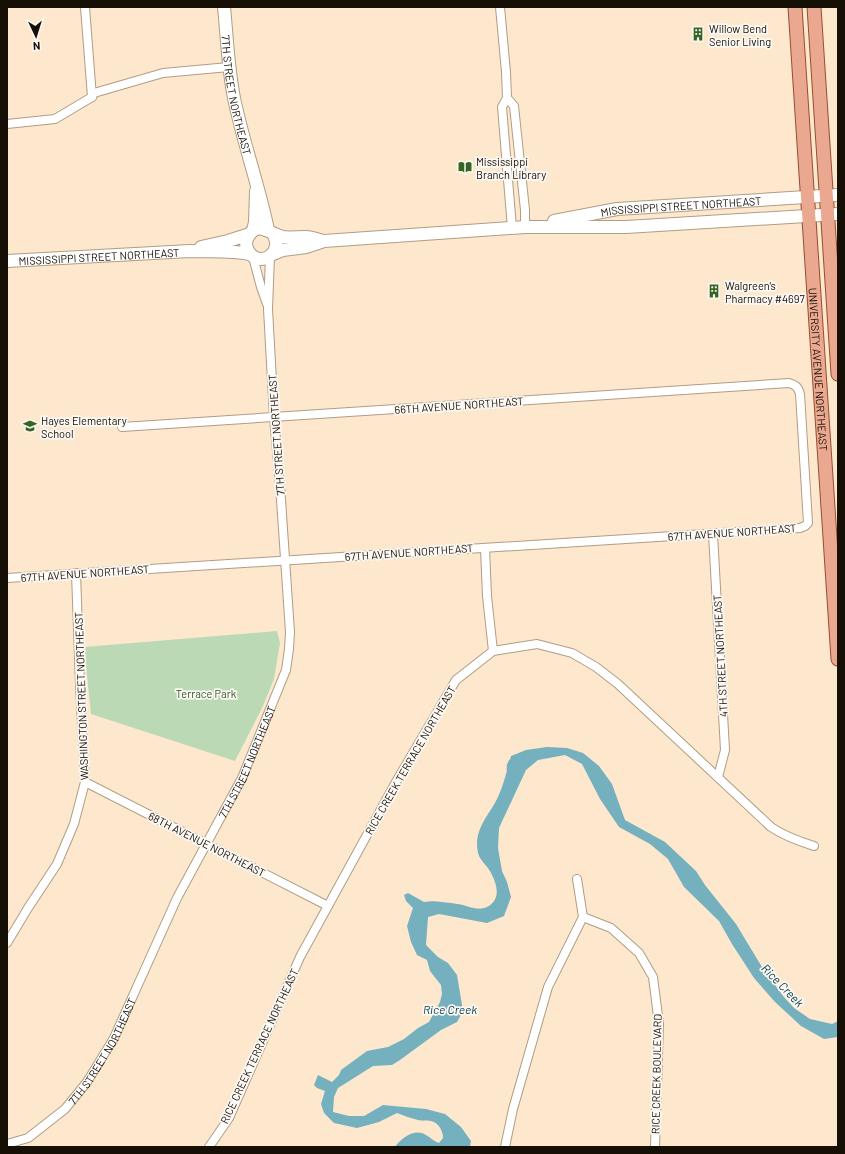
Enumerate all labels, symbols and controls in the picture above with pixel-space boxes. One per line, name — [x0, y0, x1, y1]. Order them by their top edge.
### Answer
north arrow — [16, 16, 56, 56]
place label: Willow Bend Senior Living — [709, 22, 771, 48]
building icon: Willow Bend Senior Living — [690, 26, 706, 42]
street label: 7TH STREET NORTHEAST — [220, 34, 255, 156]
text: N — [33, 40, 41, 53]
place label: Mississippi Branch Library — [476, 155, 546, 181]
library icon: Mississippi Branch Library — [457, 159, 473, 175]
street label: MISSISSIPPI STREET NORTHEAST — [599, 193, 762, 219]
street label: MISSISSIPPI STREET NORTHEAST — [18, 245, 180, 267]
place label: Walgreen's Pharmacy #4697 — [725, 279, 805, 305]
building icon: Walgreen's Pharmacy #4697 — [706, 283, 722, 299]
street label: UNIVERSITY AVENUE NORTHEAST — [807, 287, 831, 451]
street label: 7TH STREET NORTHEAST — [265, 374, 287, 496]
street label: 66TH AVENUE NORTHEAST — [394, 394, 524, 416]
place label: Hayes Elementary School — [41, 414, 127, 440]
school or university icon: Hayes Elementary School — [22, 418, 38, 434]
street label: 67TH AVENUE NORTHEAST — [667, 521, 797, 543]
street label: 67TH AVENUE NORTHEAST — [344, 541, 474, 563]
street label: 67TH AVENUE NORTHEAST — [20, 562, 150, 584]
street label: 4TH STREET NORTHEAST — [710, 594, 730, 718]
street label: WASHINGTON STREET NORTHEAST — [72, 612, 90, 780]
street label: RICE CREEK TERRACE NORTHEAST — [362, 683, 458, 837]
park label: Terrace Park — [176, 687, 237, 700]
street label: 7TH STREET NORTHEAST — [215, 704, 277, 820]
street label: 68TH AVENUE NORTHEAST — [146, 809, 268, 879]
water label: Rice Creek — [759, 961, 807, 1009]
street label: RICE CREEK TERRACE NORTHEAST — [217, 966, 301, 1126]
street label: 7TH STREET NORTHEAST — [65, 996, 138, 1107]
water label: Rice Creek — [423, 1002, 477, 1016]
street label: RICE CREEK BOULEVARD — [648, 1014, 664, 1134]

